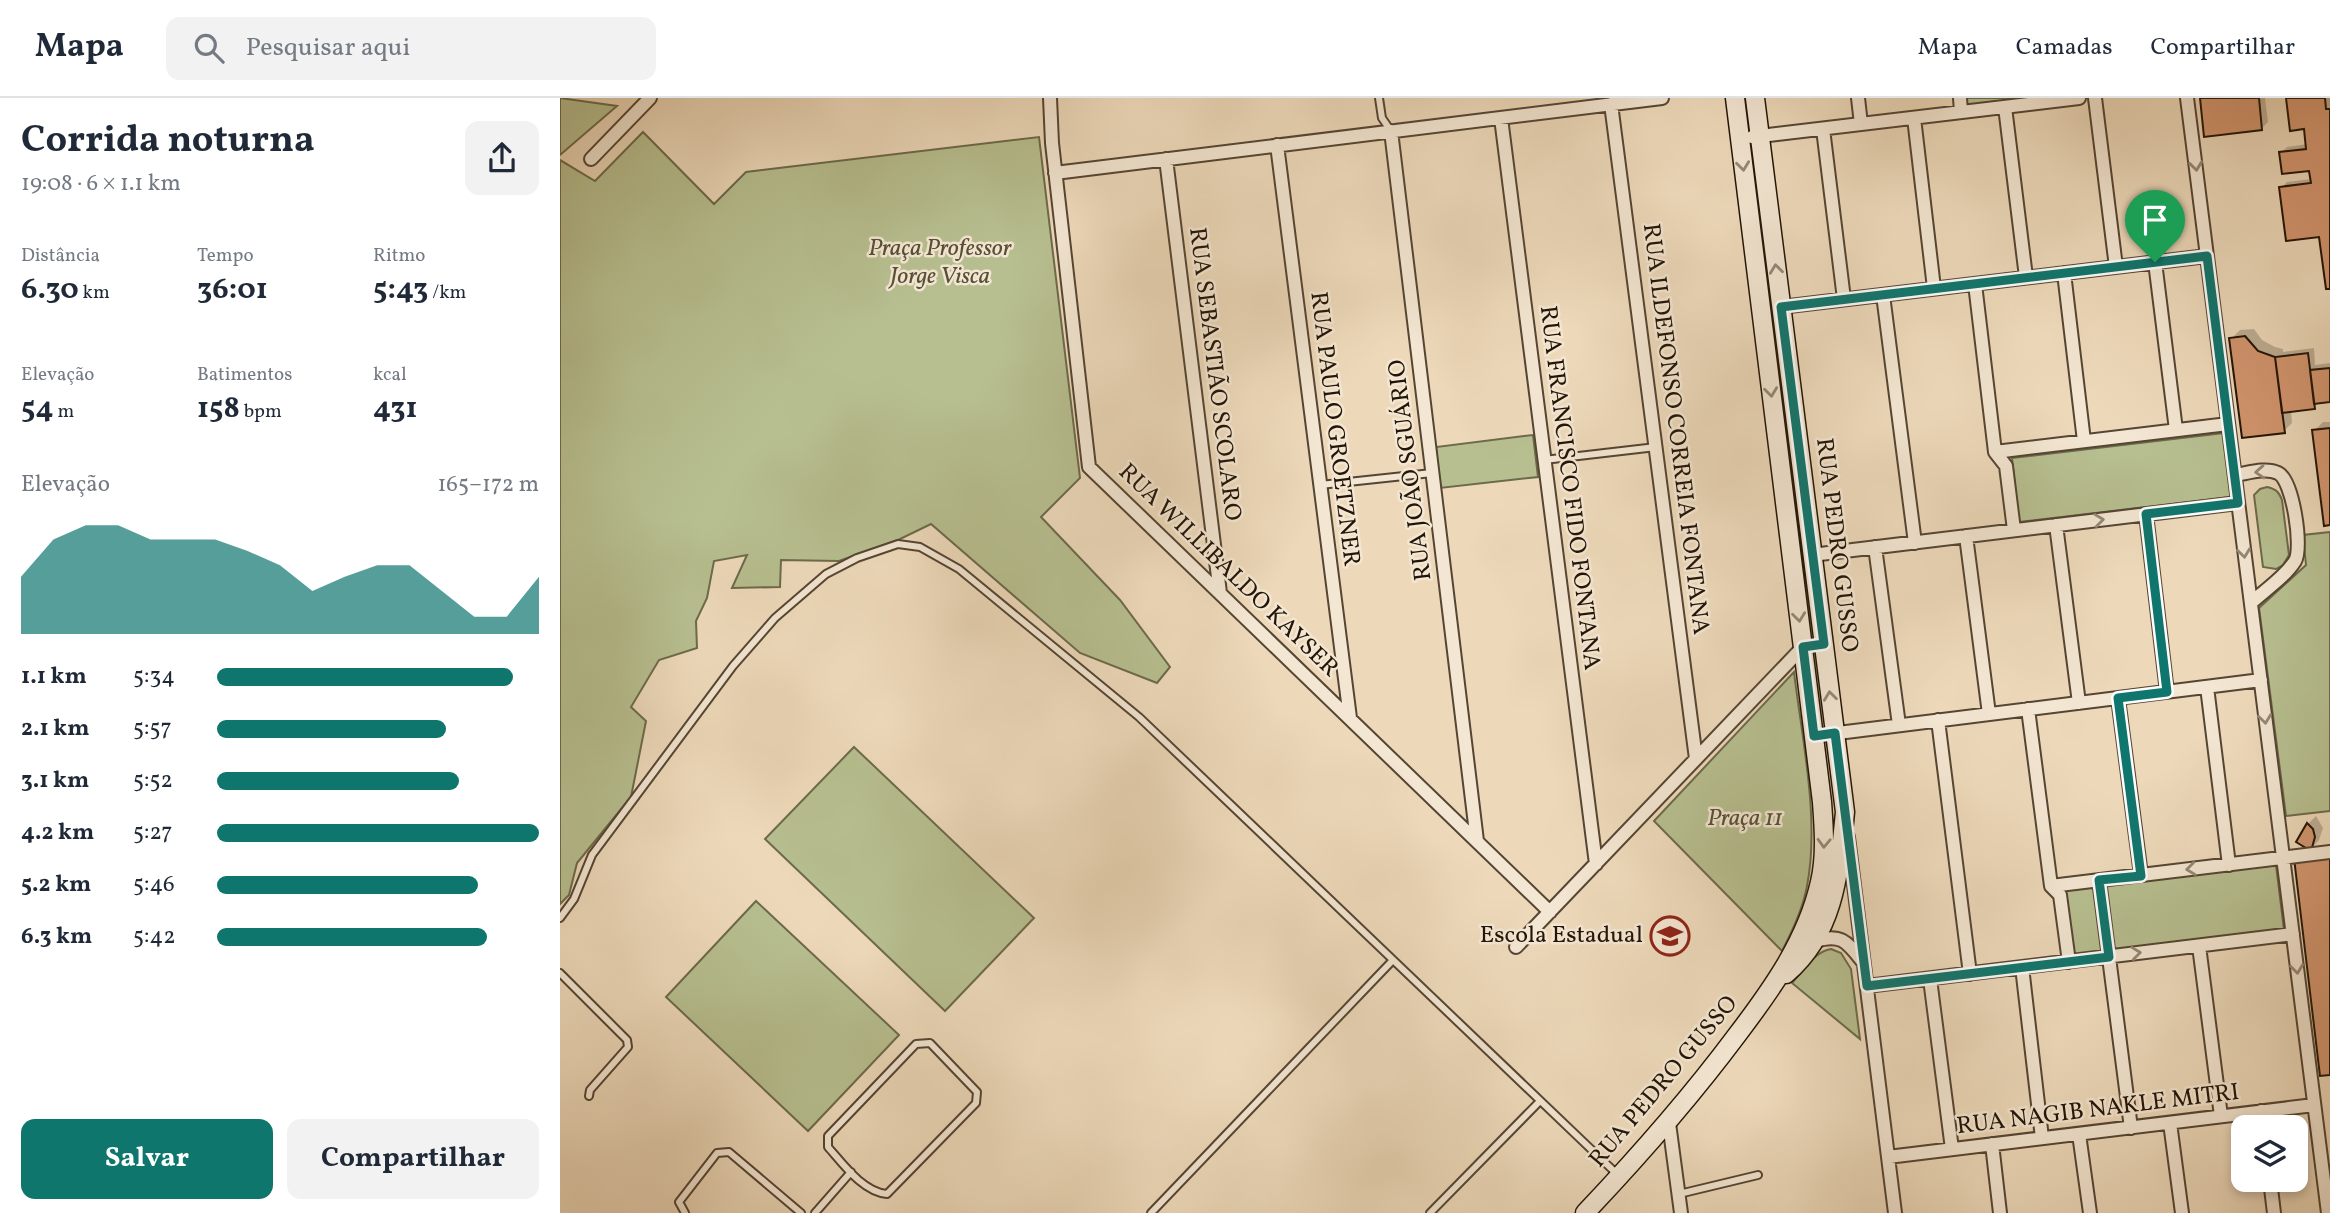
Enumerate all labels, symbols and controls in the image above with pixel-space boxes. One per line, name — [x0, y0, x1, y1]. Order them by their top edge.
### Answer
search box — [166, 17, 656, 80]
text: Mapa — [35, 25, 124, 71]
icon: search — [190, 29, 228, 67]
text: Pesquisar aqui — [246, 30, 410, 66]
text: Mapa — [1918, 31, 1978, 65]
text: Camadas — [2016, 31, 2112, 65]
text: Compartilhar — [2150, 31, 2295, 65]
text: Corrida noturna — [21, 115, 315, 168]
button: share — [465, 121, 539, 195]
one-way arrow — [1735, 160, 1750, 172]
one-way arrow — [2188, 160, 2203, 172]
text: 19:08 · 6 × 1.1 km — [21, 168, 181, 200]
pin — [2125, 190, 2185, 262]
icon: arrive — [2136, 201, 2174, 239]
street label: RUA ILDEFONSO CORREIA FONTANA — [1633, 221, 1717, 637]
street label: RUA SEBASTIÃO SCOLARO — [1179, 225, 1249, 523]
park label: Praça Professor Jorge Visca — [868, 232, 1013, 294]
text: Distância — [21, 243, 100, 269]
text: Tempo — [197, 243, 254, 269]
text: Ritmo — [373, 243, 425, 269]
one-way arrow — [1769, 263, 1784, 274]
text: 6.30 — [21, 269, 79, 311]
text: 36:01 — [197, 269, 268, 311]
text: 5:43 — [373, 269, 428, 311]
text: km — [79, 280, 110, 306]
text: /km — [428, 280, 466, 306]
street label: RUA PAULO GROETZNER — [1300, 290, 1368, 568]
street label: RUA FRANCISCO FIDO FONTANA — [1530, 304, 1608, 672]
street label: RUA JOÃO SGUÁRIO — [1381, 358, 1441, 582]
text: Elevação — [21, 362, 94, 388]
text: Batimentos — [197, 362, 292, 388]
text: kcal — [373, 362, 407, 388]
one-way arrow — [1764, 386, 1779, 397]
text: 54 — [21, 388, 54, 430]
text: 158 — [197, 388, 240, 430]
text: 431 — [373, 388, 418, 430]
text: m — [54, 399, 74, 425]
text: bpm — [240, 399, 282, 425]
street label: RUA PEDRO GUSSO — [1806, 436, 1866, 654]
street label: RUA WILLIBALDO KAYSER — [1110, 456, 1346, 686]
one-way arrow — [2254, 464, 2265, 479]
text: Elevação — [21, 469, 110, 501]
text: 165–172 m — [437, 469, 539, 501]
one-way arrow — [2093, 512, 2105, 527]
one-way arrow — [2237, 547, 2252, 559]
one-way arrow — [1792, 611, 1807, 623]
text: 1.1 km — [21, 661, 87, 693]
text: 5:34 — [133, 661, 175, 693]
one-way arrow — [1823, 690, 1838, 702]
text: 2.1 km — [21, 713, 90, 745]
text: 5:57 — [133, 713, 172, 745]
one-way arrow — [2258, 713, 2273, 725]
text: 3.1 km — [21, 765, 89, 797]
text: 5:52 — [133, 765, 173, 797]
park label: Praça 11 — [1707, 802, 1783, 836]
text: 4.2 km — [21, 817, 94, 849]
text: 5:27 — [133, 817, 172, 849]
one-way arrow — [1816, 838, 1831, 849]
one-way arrow — [2185, 862, 2197, 877]
text: 5.2 km — [21, 869, 91, 901]
text: 5:46 — [133, 869, 175, 901]
school or university icon: Escola Estadual — [1649, 915, 1691, 957]
place label: Escola Estadual — [1480, 919, 1643, 953]
text: 6.3 km — [21, 921, 92, 953]
text: 5:42 — [133, 921, 176, 953]
one-way arrow — [2130, 946, 2142, 961]
one-way arrow — [2290, 963, 2305, 975]
street label: RUA PEDRO GUSSO — [1582, 988, 1746, 1176]
street label: RUA NAGIB NAKLE MITRI — [1955, 1076, 2241, 1144]
map controls — [2231, 1115, 2308, 1192]
button: layers — [2231, 1115, 2308, 1192]
button: Salvar — [21, 1119, 273, 1199]
button: Compartilhar — [287, 1119, 539, 1199]

